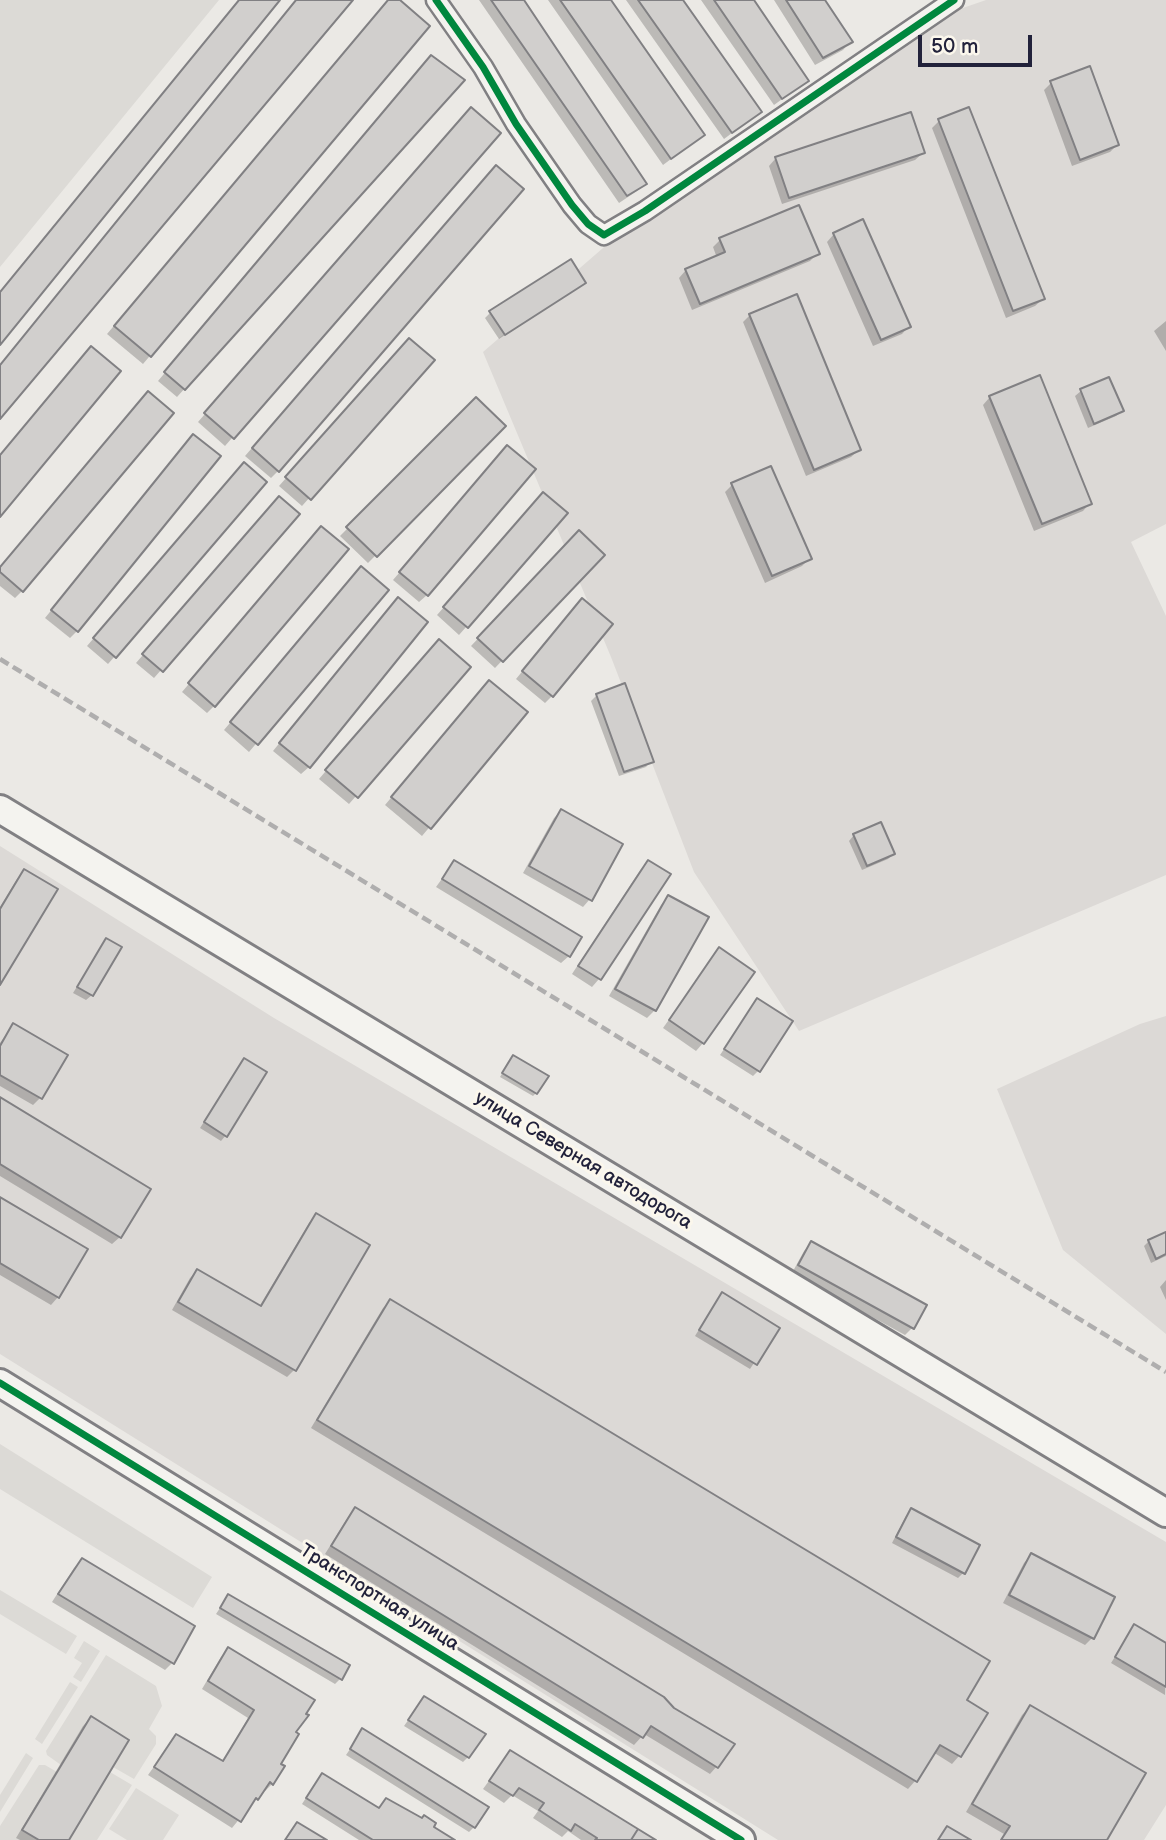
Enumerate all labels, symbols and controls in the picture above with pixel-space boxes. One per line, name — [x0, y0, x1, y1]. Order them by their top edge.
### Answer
scale bar — [921, 21, 1035, 65]
text: 50 m — [931, 34, 978, 59]
street label: улица Северная автодорога — [470, 1087, 696, 1235]
street label: Транспортная улица — [295, 1540, 463, 1656]

